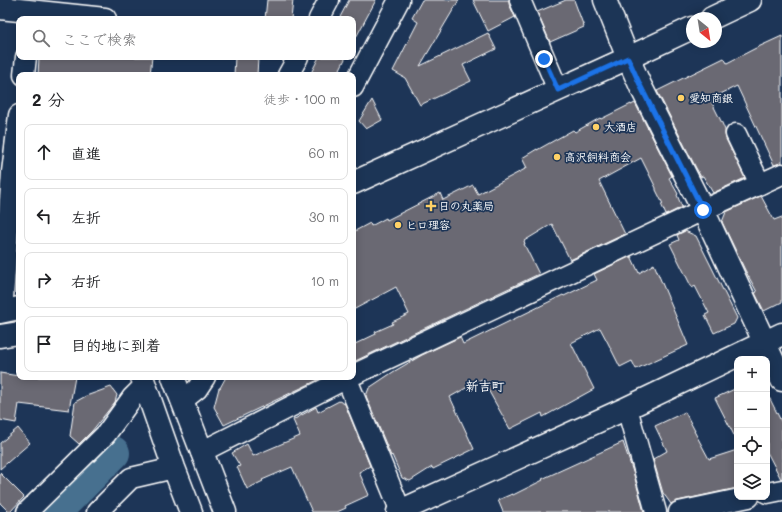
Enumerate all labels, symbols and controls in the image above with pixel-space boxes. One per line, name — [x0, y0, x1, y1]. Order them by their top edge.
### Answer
north arrow — [686, 12, 722, 48]
search box — [16, 16, 356, 60]
icon: search — [30, 27, 52, 49]
text: ここで検索 — [62, 29, 137, 49]
route end — [535, 50, 553, 68]
text: 2 分 — [32, 88, 65, 110]
text: 徒歩 · 100 m — [264, 90, 340, 107]
place label: 愛知商銀 — [689, 90, 733, 105]
marker: 愛知商銀 — [676, 93, 686, 103]
place label: 大酒店 — [604, 119, 637, 134]
marker: 大酒店 — [591, 122, 601, 132]
icon: ahead — [33, 141, 55, 163]
text: 直進 — [71, 143, 101, 163]
text: 60 m — [309, 144, 339, 161]
place label: 高沢飼料商会 — [565, 149, 631, 164]
marker: 高沢飼料商会 — [552, 152, 562, 162]
place label: 日の丸薬局 — [439, 198, 494, 213]
marker: 日の丸薬局 — [426, 201, 436, 211]
route start — [694, 201, 712, 219]
icon: left — [33, 205, 55, 227]
text: 左折 — [71, 207, 101, 227]
text: 30 m — [309, 208, 339, 225]
place label: ヒロ理容 — [406, 217, 450, 232]
marker: ヒロ理容 — [393, 220, 403, 230]
icon: right — [33, 269, 55, 291]
text: 右折 — [71, 271, 101, 291]
text: 10 m — [311, 272, 339, 289]
icon: arrive — [33, 333, 55, 355]
text: 目的地に到着 — [71, 335, 161, 355]
map controls — [734, 356, 770, 500]
button: + — [734, 356, 770, 392]
district label: 新吉町 — [465, 377, 505, 394]
button: − — [734, 392, 770, 428]
button: locate — [734, 428, 770, 464]
button: layers — [734, 464, 770, 500]

